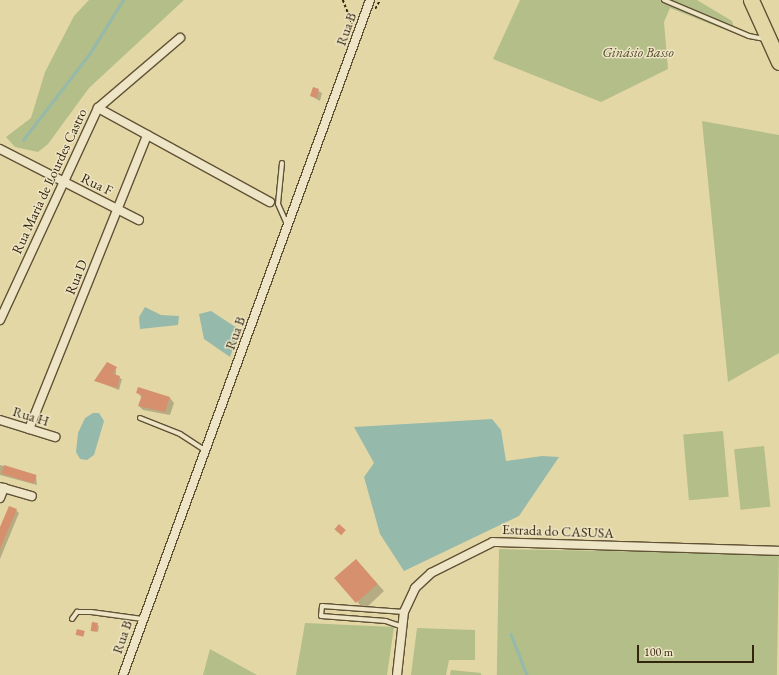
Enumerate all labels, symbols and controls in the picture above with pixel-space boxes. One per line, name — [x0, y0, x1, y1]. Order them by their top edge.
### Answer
street label: Rua B — [332, 10, 360, 48]
park label: Ginásio Basso — [602, 44, 674, 60]
street label: Rua Maria de Lourdes Castro — [8, 106, 90, 256]
street label: Rua F — [79, 169, 115, 199]
street label: Rua D — [61, 257, 91, 297]
street label: Rua B — [221, 314, 249, 352]
street label: Rua H — [11, 403, 51, 429]
street label: Estrada do CASUSA — [502, 521, 614, 541]
street label: Rua B — [109, 618, 135, 656]
scale bar — [639, 637, 756, 663]
text: 100 m — [644, 644, 673, 660]

